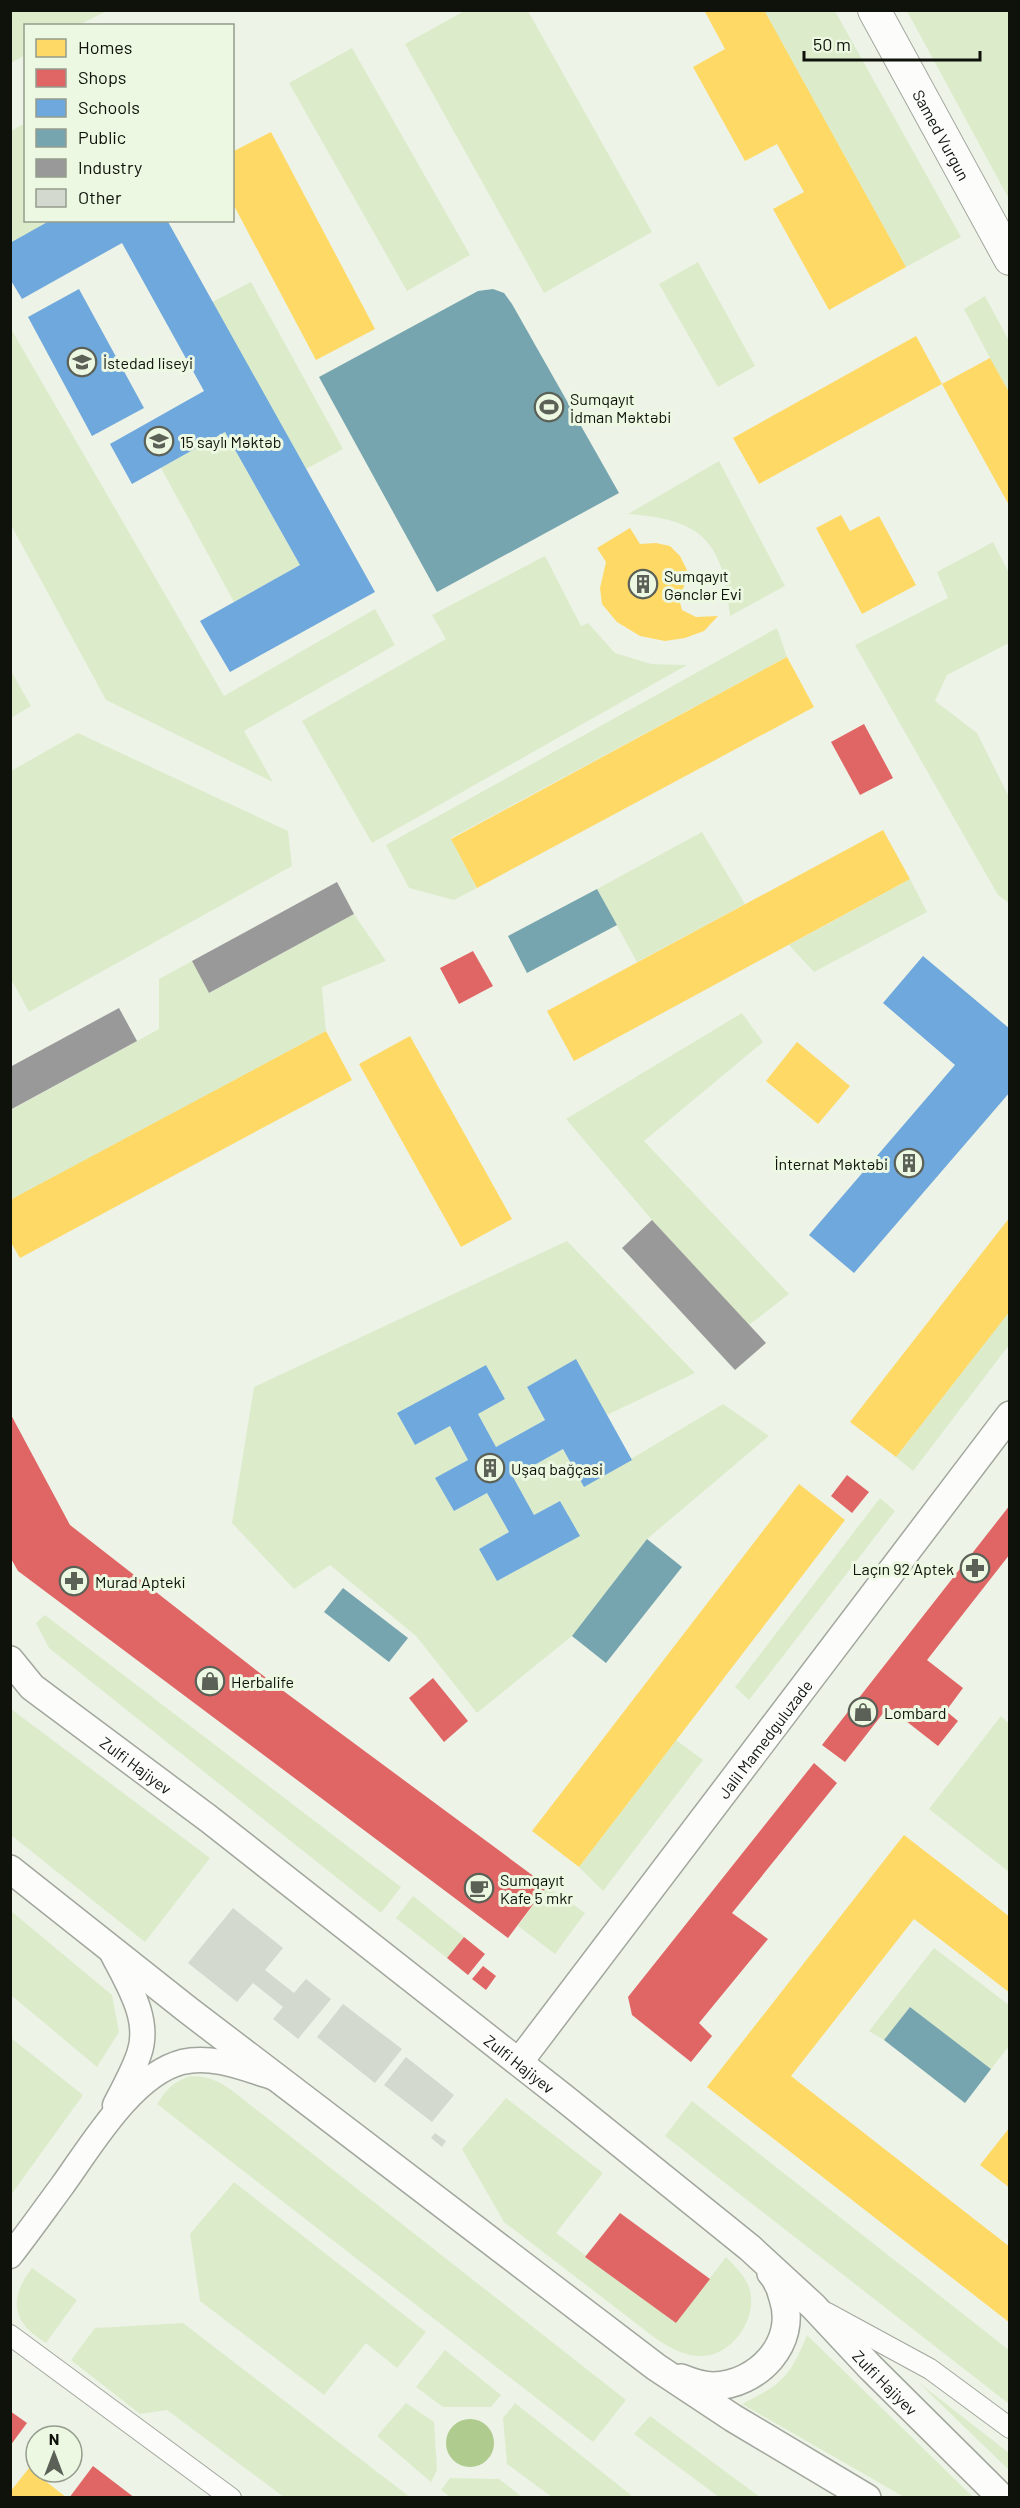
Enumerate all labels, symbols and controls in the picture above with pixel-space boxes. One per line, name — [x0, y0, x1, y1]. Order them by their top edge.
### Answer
legend — [24, 24, 234, 222]
scale bar — [804, 24, 980, 62]
text: 50 m — [813, 33, 851, 55]
text: Homes — [78, 36, 132, 58]
text: Shops — [78, 66, 127, 88]
street label: Samed Vurgun — [910, 86, 974, 183]
text: Schools — [78, 96, 140, 118]
text: Public — [78, 126, 126, 148]
text: Industry — [78, 156, 142, 178]
text: Other — [78, 186, 122, 208]
school or university icon: İstedad liseyi — [66, 346, 98, 378]
place label: İstedad liseyi — [103, 353, 193, 372]
place label: Sumqayıt İdman Məktəbi — [570, 389, 671, 426]
sports icon: Sumqayıt İdman Məktəbi — [533, 391, 565, 423]
school or university icon: 15 saylı Məktəb — [143, 425, 175, 457]
place label: 15 saylı Məktəb — [180, 432, 282, 451]
place label: Sumqayıt Gənclər Evi — [664, 566, 742, 603]
building icon: Sumqayıt Gənclər Evi — [627, 568, 659, 600]
building icon: İnternat Məktəbi — [893, 1147, 925, 1179]
place label: İnternat Məktəbi — [774, 1154, 888, 1173]
building icon: Uşaq bağçasi — [474, 1452, 506, 1484]
place label: Uşaq bağçasi — [511, 1459, 603, 1478]
pharmacy icon: Laçın 92 Aptek — [959, 1552, 991, 1584]
place label: Laçın 92 Aptek — [852, 1559, 954, 1578]
pharmacy icon: Murad Apteki — [58, 1565, 90, 1597]
place label: Murad Apteki — [95, 1572, 186, 1591]
shop icon: Herbalife — [194, 1665, 226, 1697]
place label: Herbalife — [231, 1672, 294, 1691]
street label: Jalil Mamedguluzade — [713, 1675, 816, 1802]
shop icon: Lombard — [847, 1696, 879, 1728]
place label: Lombard — [884, 1703, 946, 1722]
street label: Zulfi Hajiyev — [97, 1732, 176, 1798]
place label: Sumqayıt Kafe 5 mkr — [500, 1870, 573, 1907]
cafe icon: Sumqayıt Kafe 5 mkr — [463, 1872, 495, 1904]
street label: Zulfi Hajiyev — [481, 2030, 559, 2097]
street label: Zulfi Hajiyev — [849, 2346, 922, 2419]
north arrow — [24, 2424, 84, 2484]
text: N — [49, 2429, 59, 2448]

